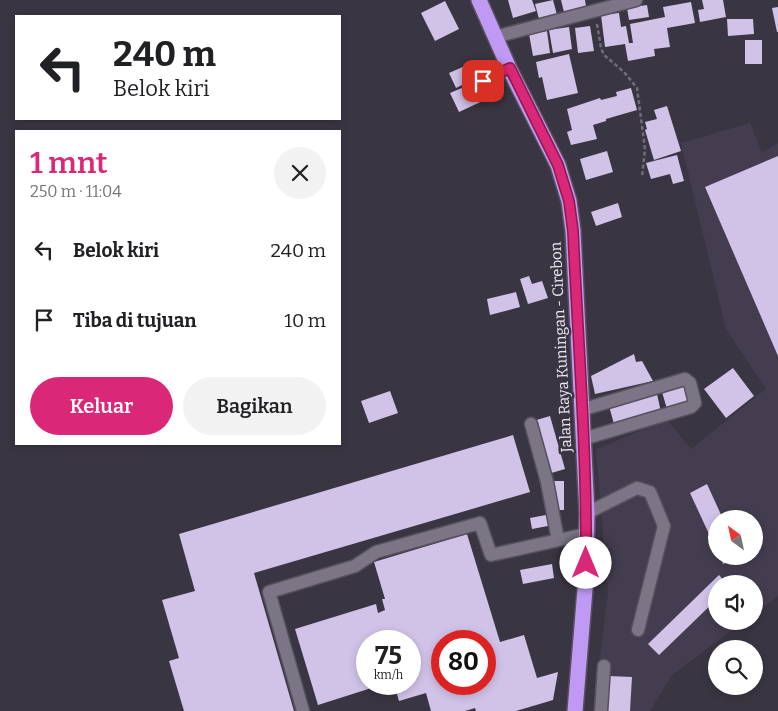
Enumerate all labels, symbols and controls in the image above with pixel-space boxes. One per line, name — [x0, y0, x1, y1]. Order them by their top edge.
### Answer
text: 240 m — [113, 33, 216, 75]
icon: left — [30, 35, 95, 100]
pin — [462, 60, 504, 102]
icon: arrive — [469, 67, 497, 95]
text: Belok kiri — [113, 75, 209, 102]
text: 1 mnt — [30, 145, 108, 181]
button: close — [274, 147, 326, 199]
text: 250 m · 11:04 — [30, 182, 122, 201]
icon: left — [30, 236, 58, 264]
text: Belok kiri — [73, 239, 159, 262]
text: 240 m — [270, 239, 326, 262]
street label: Jalan Raya Kuningan - Cirebon — [546, 241, 576, 454]
icon: arrive — [30, 306, 58, 334]
text: Tiba di tujuan — [73, 309, 197, 332]
text: 10 m — [284, 309, 326, 332]
button: Keluar — [30, 377, 173, 435]
button: Bagikan — [183, 377, 326, 435]
north arrow — [708, 510, 762, 565]
map controls — [708, 510, 763, 695]
position arrow — [559, 536, 611, 588]
button: sound — [708, 575, 763, 630]
speed limit sign: 80 — [431, 630, 496, 695]
button: search — [708, 640, 763, 695]
text: 75 — [375, 641, 402, 671]
text: km/h — [374, 668, 403, 682]

